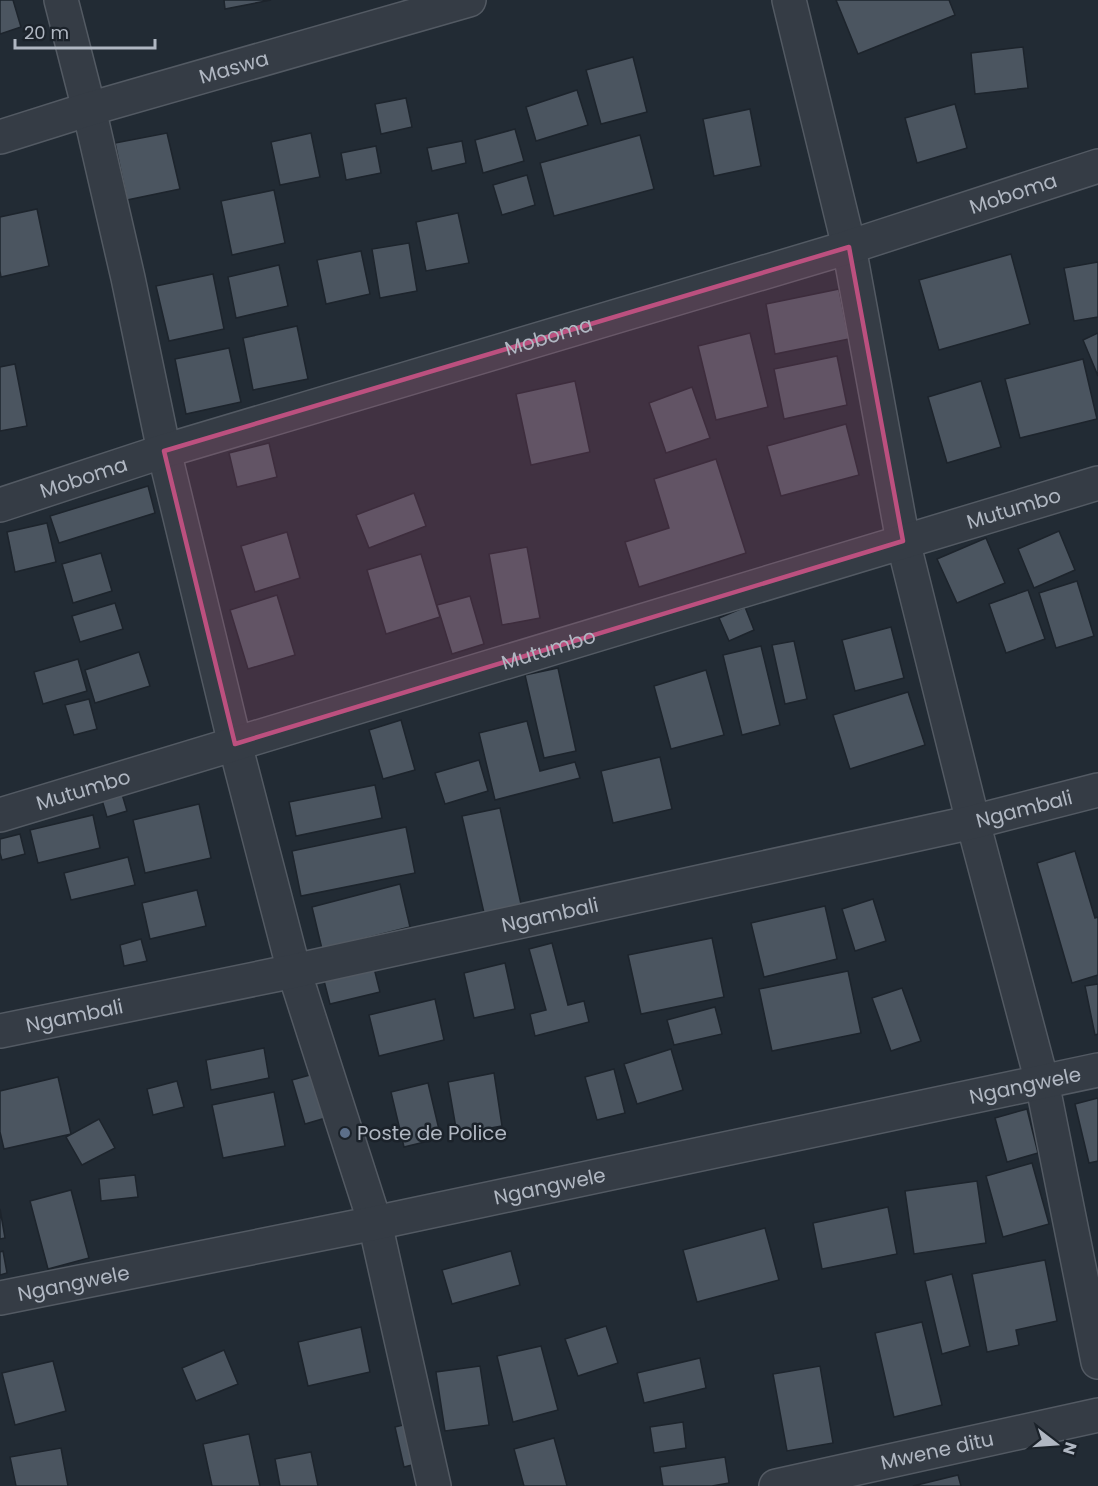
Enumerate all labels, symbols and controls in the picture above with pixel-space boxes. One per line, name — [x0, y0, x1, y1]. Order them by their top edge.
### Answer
scale bar — [15, 12, 154, 50]
text: 20 m — [24, 20, 69, 45]
street label: Maswa — [196, 44, 272, 91]
street label: Moboma — [966, 166, 1061, 221]
street label: Moboma — [501, 310, 596, 363]
street label: Moboma — [36, 450, 131, 505]
street label: Mutumbo — [963, 481, 1064, 536]
street label: Mutumbo — [498, 622, 599, 677]
street label: Mutumbo — [33, 762, 134, 817]
street label: Ngambali — [973, 783, 1075, 835]
street label: Ngambali — [499, 891, 601, 939]
street label: Ngambali — [23, 992, 126, 1039]
street label: Ngangwele — [967, 1060, 1084, 1111]
place label: Poste de Police — [357, 1119, 507, 1147]
marker: Poste de Police — [338, 1126, 352, 1140]
street label: Ngangwele — [491, 1161, 608, 1211]
street label: Ngangwele — [15, 1258, 132, 1308]
north arrow — [1026, 1414, 1086, 1474]
street label: Mwene ditu — [878, 1424, 996, 1477]
text: N — [1057, 1439, 1083, 1457]

